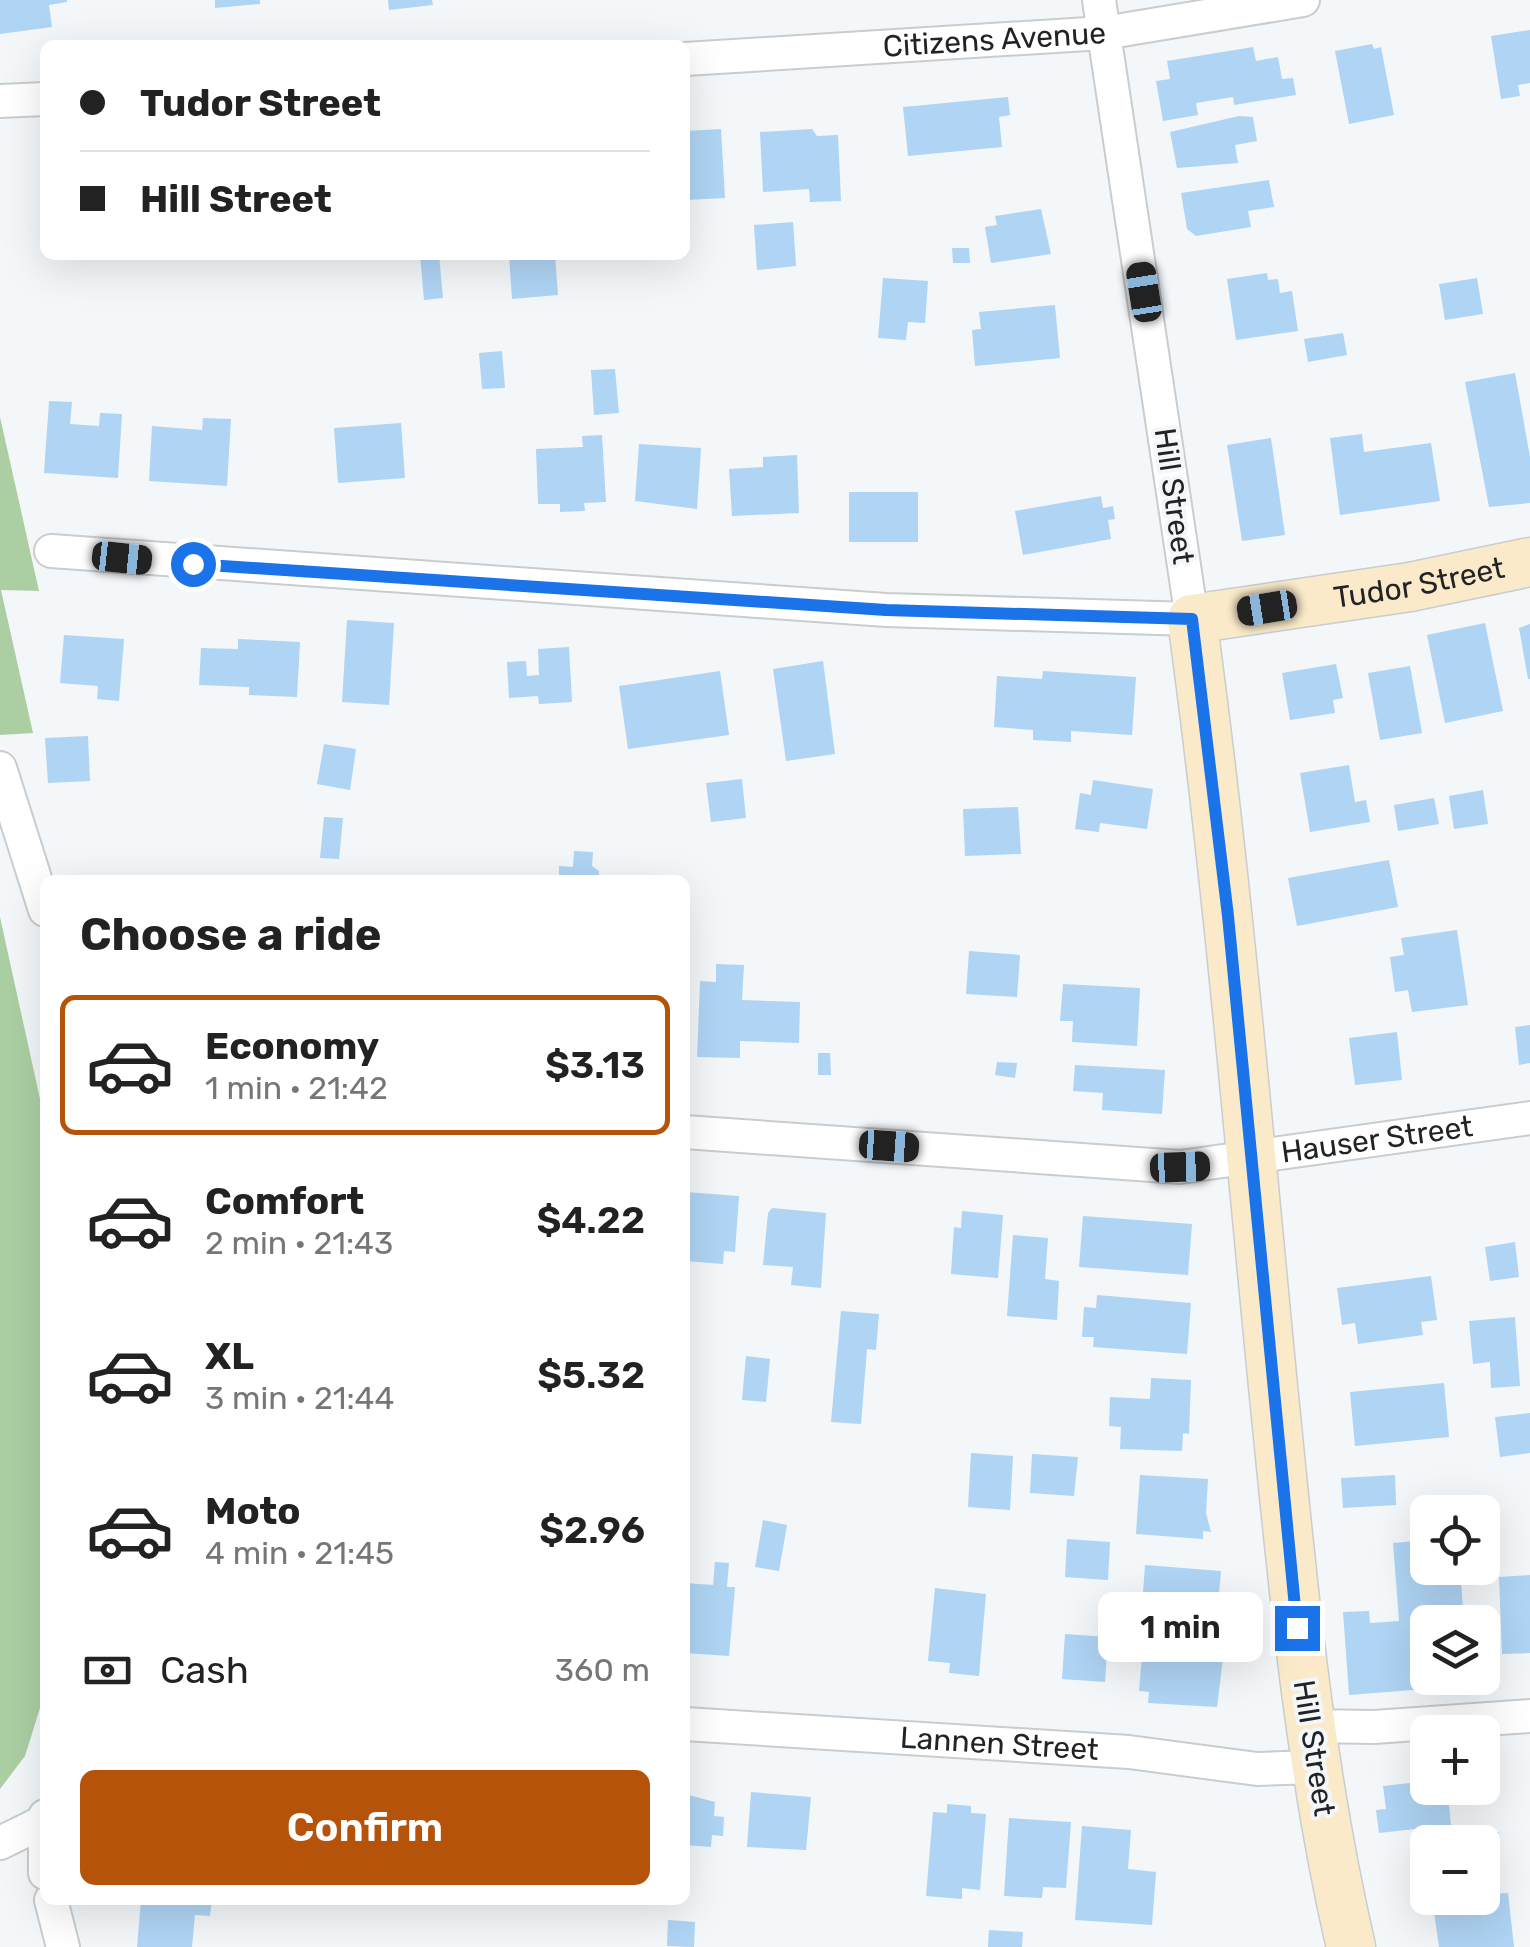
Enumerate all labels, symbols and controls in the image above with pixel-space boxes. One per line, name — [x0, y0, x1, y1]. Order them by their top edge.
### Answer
street label: Citizens Avenue — [882, 15, 1107, 65]
text: Tudor Street — [140, 80, 381, 126]
text: Hill Street — [140, 176, 332, 222]
car — [1124, 260, 1164, 324]
street label: Hill Street — [1147, 425, 1201, 567]
car — [91, 540, 153, 576]
route start — [171, 542, 216, 587]
street label: Tudor Street — [1331, 550, 1508, 616]
car — [1235, 588, 1299, 628]
text: Choose a ride — [80, 908, 382, 961]
icon: car — [85, 1020, 175, 1110]
text: Economy — [205, 1023, 379, 1069]
text: $3.13 — [545, 1042, 645, 1088]
text: 1 min · 21:42 — [205, 1069, 388, 1107]
street label: Hauser Street — [1279, 1108, 1475, 1171]
car — [858, 1129, 920, 1163]
car — [1149, 1151, 1211, 1183]
icon: car — [85, 1175, 175, 1265]
text: Comfort — [205, 1178, 364, 1224]
text: $4.22 — [536, 1197, 645, 1243]
text: 2 min · 21:43 — [205, 1224, 393, 1262]
icon: car — [85, 1330, 175, 1420]
text: XL — [205, 1333, 254, 1379]
text: $5.32 — [537, 1352, 645, 1398]
text: 3 min · 21:44 — [205, 1379, 394, 1417]
icon: car — [85, 1485, 175, 1575]
text: Moto — [205, 1488, 301, 1534]
map controls — [1410, 1495, 1500, 1915]
button: locate — [1410, 1495, 1500, 1585]
text: $2.96 — [539, 1507, 645, 1553]
text: 4 min · 21:45 — [205, 1534, 394, 1572]
callout: 1 min — [1097, 1593, 1262, 1663]
button: layers — [1410, 1605, 1500, 1695]
route end — [1275, 1606, 1320, 1651]
text: 1 min — [1140, 1608, 1221, 1646]
icon: cash — [80, 1643, 135, 1698]
text: Cash — [160, 1647, 249, 1693]
text: 360 m — [555, 1651, 650, 1689]
street label: Hill Street — [1285, 1677, 1343, 1819]
button: + — [1410, 1715, 1500, 1805]
street label: Lannen Street — [899, 1720, 1100, 1768]
button: Confirm — [80, 1770, 650, 1885]
button: − — [1410, 1825, 1500, 1915]

